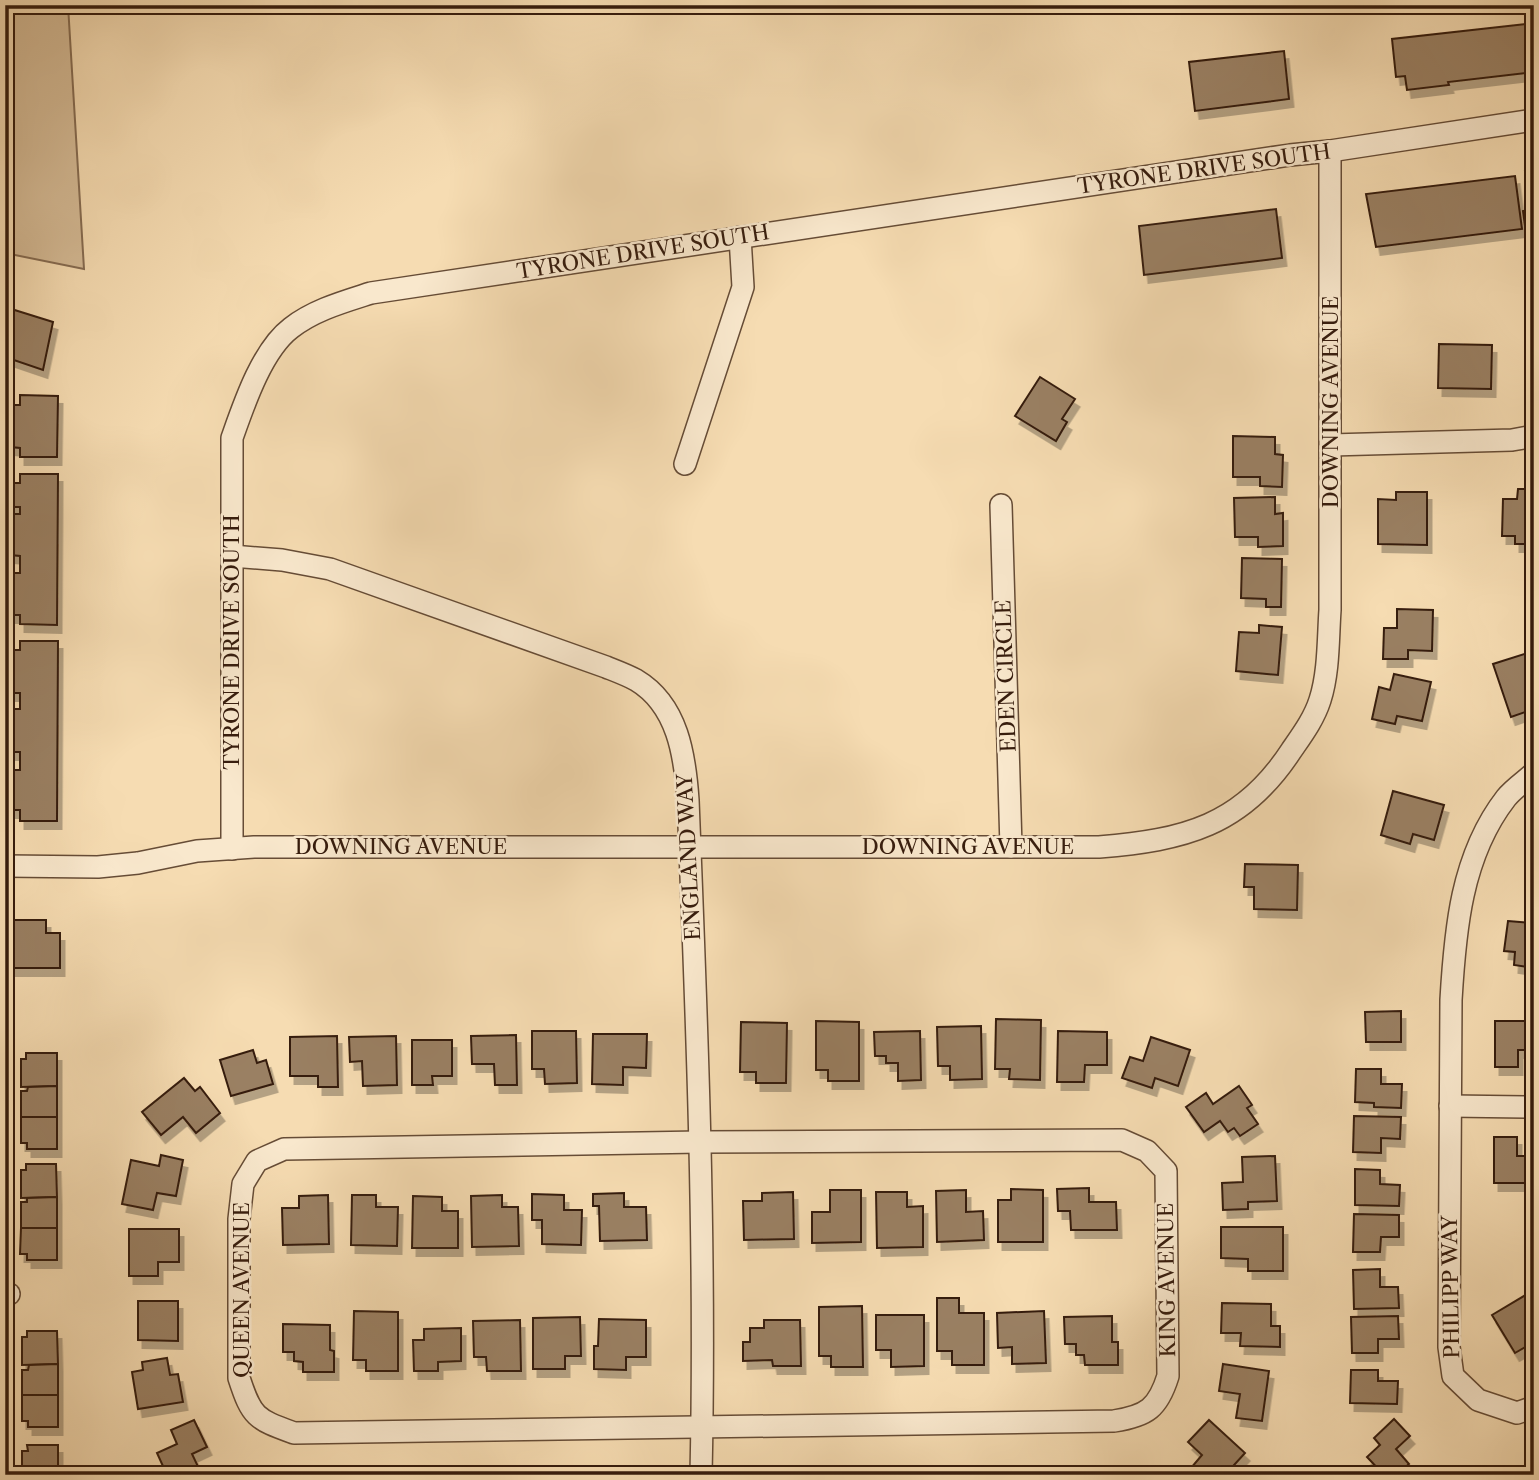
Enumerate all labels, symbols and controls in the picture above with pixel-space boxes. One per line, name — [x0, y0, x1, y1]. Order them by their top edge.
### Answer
street label: TYRONE DRIVE SOUTH — [1076, 138, 1332, 199]
street label: TYRONE DRIVE SOUTH — [515, 219, 771, 284]
street label: DOWNING AVENUE — [1318, 296, 1343, 508]
street label: TYRONE DRIVE SOUTH — [219, 514, 244, 770]
street label: EDEN CIRCLE — [990, 599, 1021, 753]
street label: ENGLAND WAY — [672, 772, 705, 941]
street label: DOWNING AVENUE — [295, 834, 507, 859]
street label: DOWNING AVENUE — [862, 834, 1074, 859]
street label: QUEEN AVENUE — [229, 1202, 254, 1378]
street label: KING AVENUE — [1153, 1203, 1180, 1358]
street label: PHILIPP WAY — [1437, 1214, 1464, 1359]

